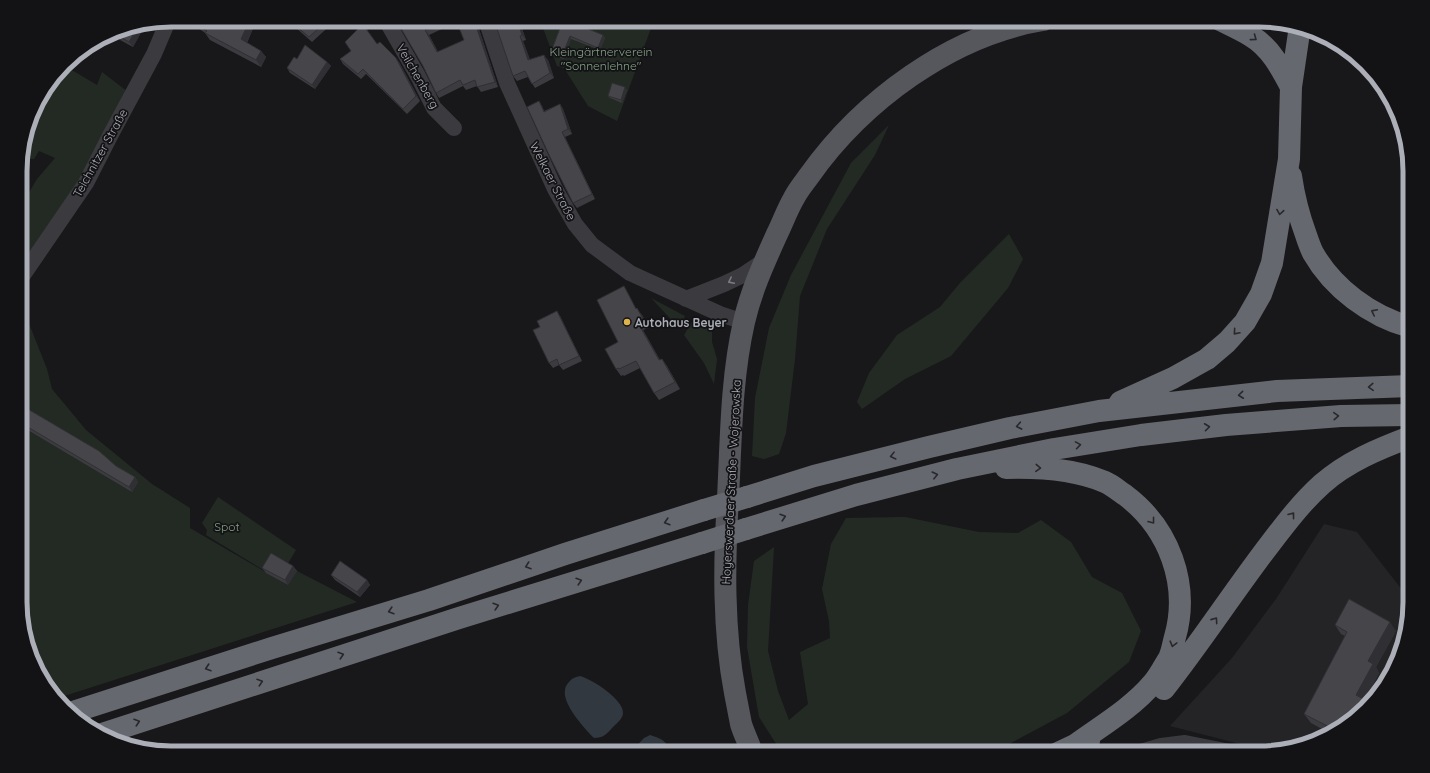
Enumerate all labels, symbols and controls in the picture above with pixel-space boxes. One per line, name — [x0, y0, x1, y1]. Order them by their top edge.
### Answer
one-way arrow — [1250, 33, 1257, 41]
street label: Veilchenberg — [393, 41, 443, 111]
park label: Kleingärtnerverein "Sonnenlehne" — [549, 44, 653, 73]
street label: Teichnitzer Straße — [70, 106, 131, 200]
street label: Welkaer Straße — [527, 139, 579, 223]
one-way arrow — [1276, 208, 1285, 215]
one-way arrow — [728, 276, 735, 284]
one-way arrow — [1371, 309, 1378, 316]
place label: Autohaus Beyer — [635, 315, 727, 330]
marker: Autohaus Beyer — [622, 317, 632, 327]
one-way arrow — [1234, 327, 1241, 334]
street label: Hoyerswerdaer Straße - Wojerowska — [718, 379, 744, 585]
one-way arrow — [1368, 383, 1374, 391]
one-way arrow — [1238, 390, 1244, 399]
one-way arrow — [1333, 412, 1339, 421]
one-way arrow — [1016, 421, 1023, 430]
one-way arrow — [1204, 423, 1210, 432]
one-way arrow — [1075, 441, 1081, 450]
one-way arrow — [890, 451, 896, 459]
one-way arrow — [1035, 464, 1041, 473]
one-way arrow — [932, 471, 938, 479]
one-way arrow — [779, 513, 786, 522]
one-way arrow — [1288, 513, 1295, 520]
one-way arrow — [664, 517, 671, 526]
one-way arrow — [1147, 517, 1154, 524]
park label: Spot — [214, 519, 240, 534]
one-way arrow — [525, 562, 532, 570]
one-way arrow — [575, 577, 582, 586]
one-way arrow — [492, 602, 499, 611]
one-way arrow — [388, 606, 395, 615]
one-way arrow — [1210, 617, 1218, 624]
one-way arrow — [1169, 640, 1178, 647]
one-way arrow — [338, 652, 345, 660]
one-way arrow — [205, 663, 212, 672]
one-way arrow — [256, 678, 263, 687]
one-way arrow — [133, 719, 140, 727]

